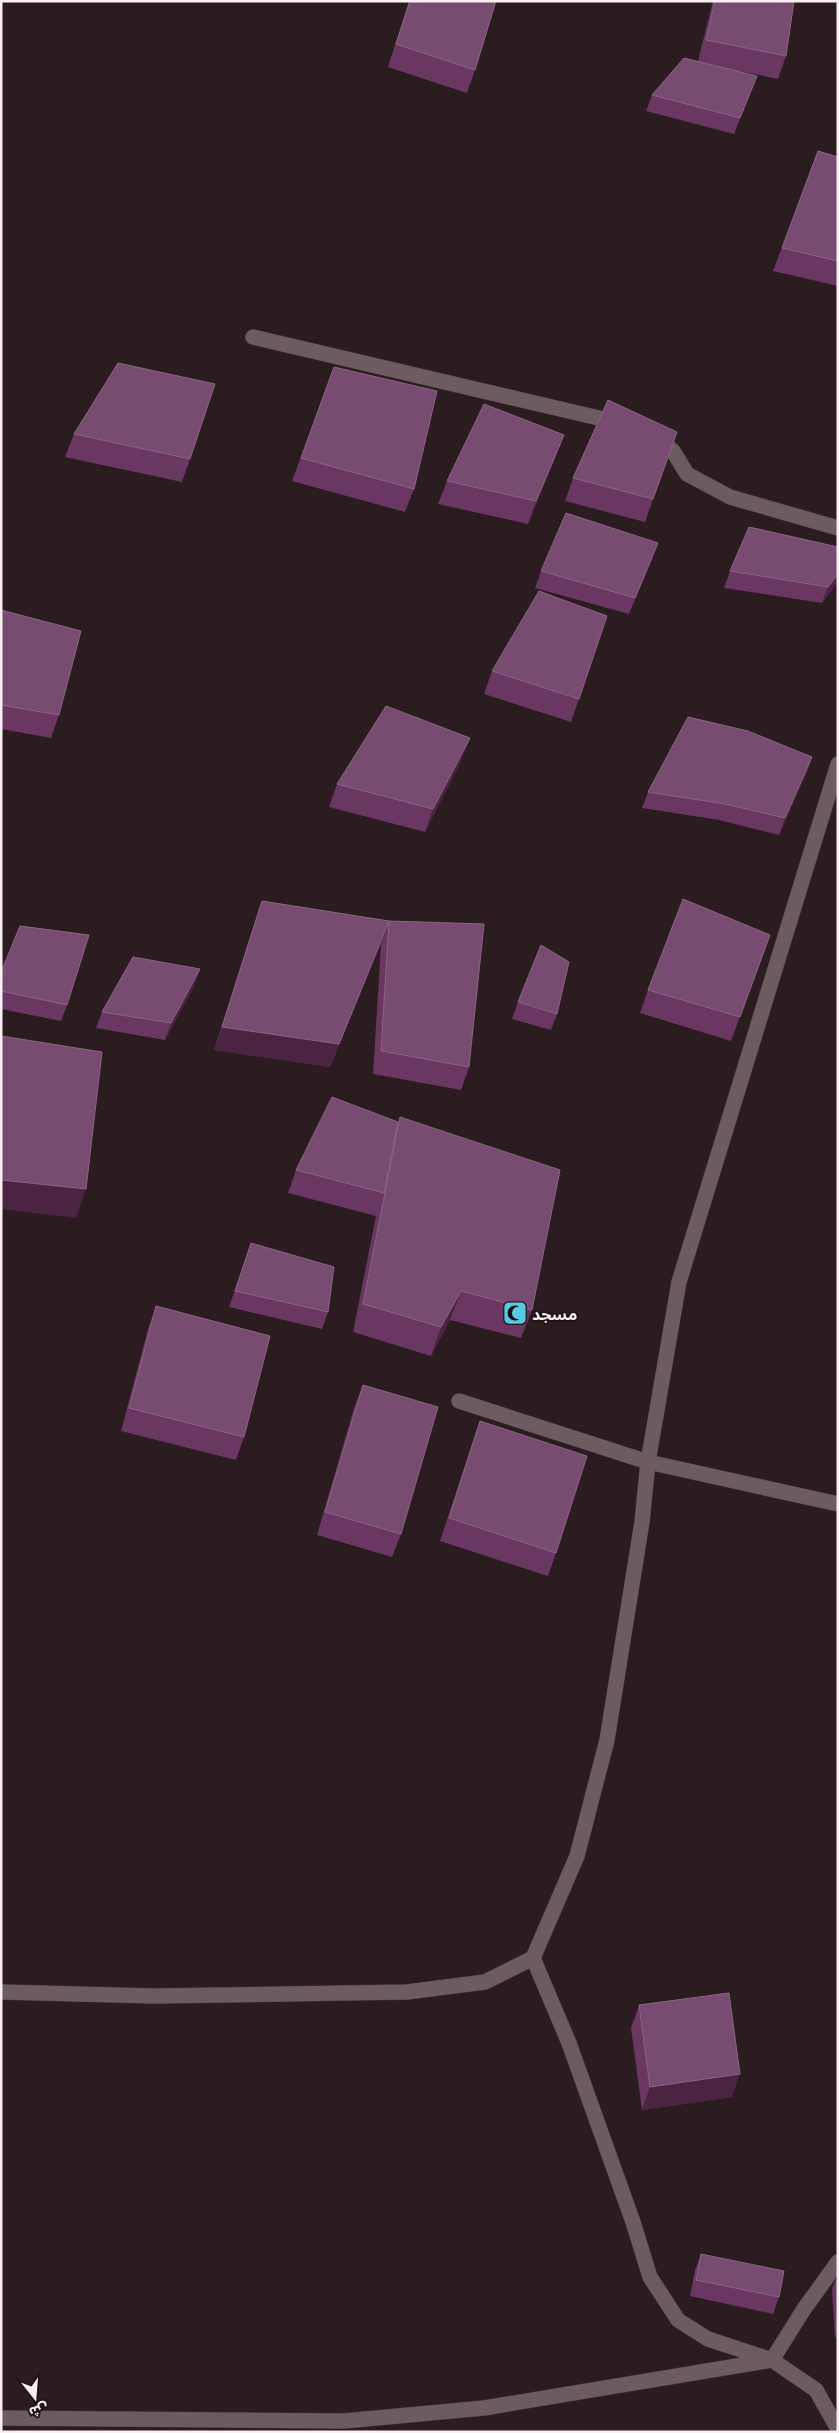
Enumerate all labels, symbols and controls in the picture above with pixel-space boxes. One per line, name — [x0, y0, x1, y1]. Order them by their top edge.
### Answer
mosque icon: مسجد — [502, 1300, 528, 1326]
place label: مسجد — [532, 1304, 577, 1323]
north arrow — [10, 2373, 60, 2423]
text: ش — [27, 2400, 51, 2422]

